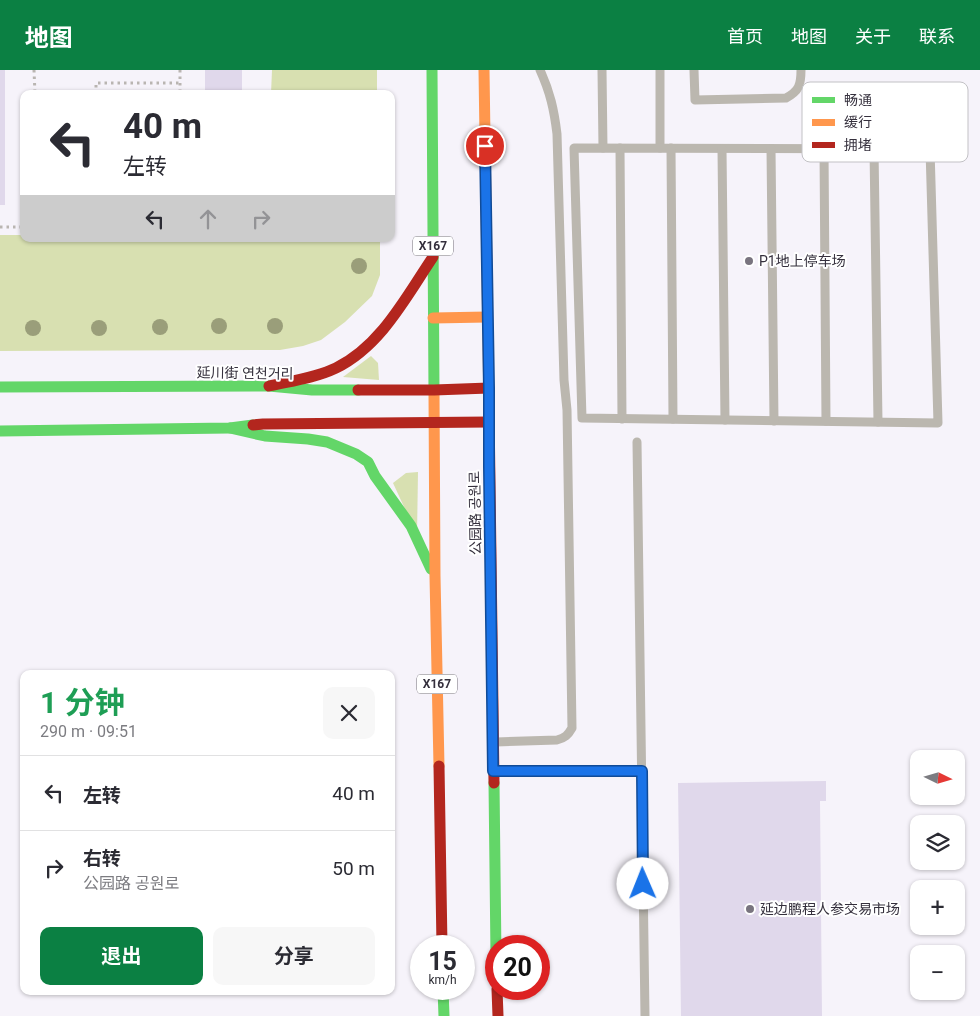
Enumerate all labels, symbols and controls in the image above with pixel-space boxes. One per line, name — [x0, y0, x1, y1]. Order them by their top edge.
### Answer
text: 地图 — [25, 24, 73, 52]
text: 首页 — [727, 26, 763, 47]
text: 地图 — [791, 26, 827, 47]
text: 关于 — [855, 26, 891, 47]
text: 联系 — [919, 26, 955, 47]
legend — [802, 82, 968, 162]
text: 畅通 — [844, 92, 872, 108]
text: 40 m — [123, 106, 202, 147]
icon: left — [40, 110, 105, 175]
text: 缓行 — [844, 114, 872, 130]
pin — [464, 125, 506, 167]
icon: arrive — [471, 132, 499, 160]
text: 拥堵 — [844, 137, 872, 153]
text: 左转 — [123, 154, 167, 179]
icon: left — [141, 205, 169, 233]
icon: ahead — [194, 205, 222, 233]
icon: right — [247, 205, 275, 233]
road number: X167 — [413, 237, 453, 256]
place label: P1地上停车场 — [759, 253, 846, 269]
marker: P1地上停车场 — [743, 255, 755, 267]
street label: 延川街 연천거리 — [196, 364, 294, 382]
street label: 公园路 공원로 — [466, 471, 484, 555]
road number: X167 — [417, 674, 457, 694]
text: 1 分钟 — [40, 685, 125, 720]
button: close — [323, 687, 375, 739]
text: 290 m · 09:51 — [40, 722, 137, 741]
north arrow — [910, 750, 965, 805]
map controls — [910, 750, 965, 1000]
icon: left — [40, 779, 68, 807]
text: 40 m — [332, 782, 375, 805]
text: 左转 — [83, 784, 121, 807]
button: layers — [910, 815, 965, 870]
text: 右转 — [83, 847, 121, 870]
icon: right — [40, 854, 68, 882]
text: 50 m — [332, 857, 375, 880]
position arrow — [616, 857, 668, 909]
text: 公园路 공원로 — [83, 874, 179, 893]
button: + — [910, 880, 965, 935]
place label: 延边鹏程人参交易市场 — [760, 901, 900, 917]
marker: 延边鹏程人参交易市场 — [744, 903, 756, 915]
button: 退出 — [40, 927, 203, 985]
button: 分享 — [213, 927, 375, 985]
speed limit sign: 20 — [485, 935, 550, 1000]
button: − — [910, 945, 965, 1000]
text: 15 — [428, 947, 457, 976]
text: km/h — [428, 973, 457, 987]

